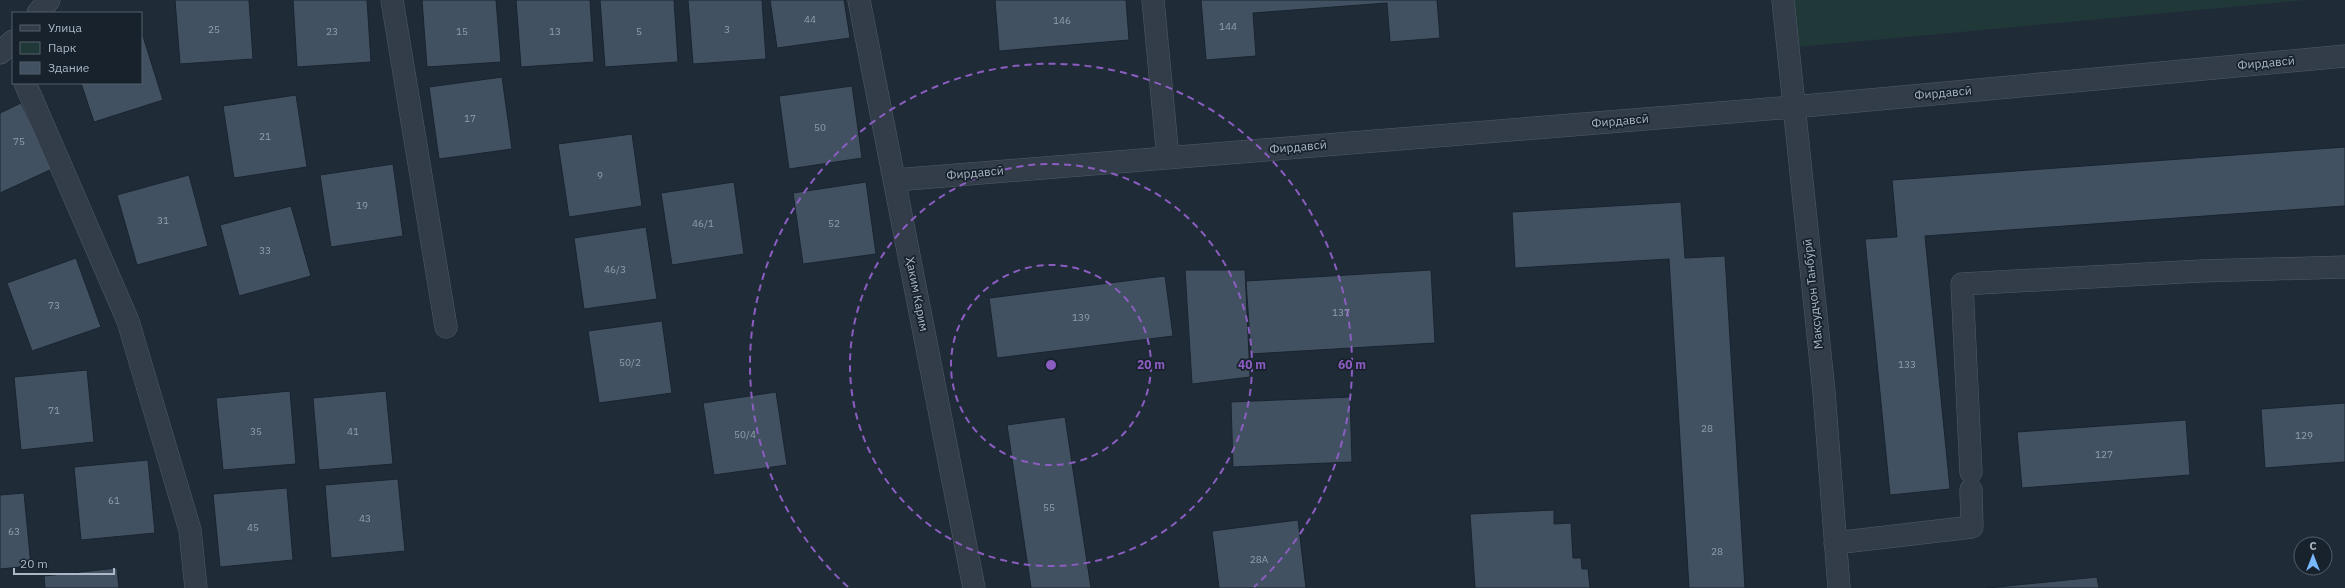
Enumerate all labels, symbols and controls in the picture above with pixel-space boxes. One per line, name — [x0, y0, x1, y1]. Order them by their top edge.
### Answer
legend — [12, 12, 142, 84]
house number: 44 — [804, 13, 816, 26]
house number: 146 — [1053, 14, 1071, 27]
text: Улица — [48, 20, 82, 35]
house number: 144 — [1219, 20, 1237, 33]
house number: 25 — [208, 23, 220, 36]
house number: 3 — [724, 23, 730, 36]
house number: 23 — [326, 25, 338, 38]
house number: 15 — [456, 25, 468, 38]
house number: 13 — [549, 25, 561, 38]
house number: 5 — [636, 25, 642, 38]
text: Парк — [48, 40, 77, 55]
street label: Фирдавсӣ — [2237, 53, 2295, 72]
text: Здание — [48, 60, 90, 75]
street label: Фирдавсӣ — [1914, 83, 1972, 102]
street label: Фирдавсӣ — [1591, 111, 1649, 130]
house number: 17 — [464, 112, 476, 125]
house number: 50 — [814, 121, 826, 134]
house number: 21 — [259, 130, 271, 143]
house number: 75 — [13, 135, 25, 148]
street label: Фирдавсӣ — [1269, 137, 1327, 156]
street label: Фирдавсӣ — [946, 163, 1004, 182]
house number: 9 — [597, 169, 603, 182]
house number: 19 — [356, 199, 368, 212]
house number: 31 — [157, 214, 169, 227]
house number: 46/1 — [692, 217, 714, 230]
house number: 52 — [828, 217, 840, 230]
street label: Мақсудҷон Танбӯрӣ — [1799, 238, 1826, 350]
house number: 33 — [259, 244, 271, 257]
street label: Ҳаким Карим — [903, 255, 932, 332]
house number: 46/3 — [604, 263, 626, 276]
house number: 73 — [48, 299, 60, 312]
house number: 137 — [1332, 306, 1350, 319]
house number: 139 — [1072, 311, 1090, 324]
house number: 50/2 — [619, 356, 641, 369]
text: 20 m — [1137, 357, 1165, 372]
text: 40 m — [1238, 357, 1266, 372]
text: 60 m — [1338, 357, 1366, 372]
centre of rings — [1044, 358, 1058, 372]
house number: 133 — [1898, 358, 1916, 371]
house number: 71 — [48, 404, 60, 417]
house number: 28 — [1701, 422, 1713, 435]
house number: 35 — [250, 425, 262, 438]
house number: 41 — [347, 425, 359, 438]
house number: 50/4 — [734, 428, 756, 441]
house number: 129 — [2295, 429, 2313, 442]
house number: 127 — [2095, 448, 2113, 461]
house number: 61 — [108, 494, 120, 507]
house number: 55 — [1043, 501, 1055, 514]
house number: 43 — [359, 512, 371, 525]
house number: 45 — [247, 521, 259, 534]
house number: 63 — [8, 525, 20, 538]
north arrow — [2293, 536, 2333, 576]
text: С — [2309, 539, 2317, 553]
house number: 28 — [1711, 545, 1723, 558]
scale bar — [14, 550, 114, 576]
house number: 28А — [1250, 553, 1269, 566]
text: 20 m — [20, 556, 48, 571]

